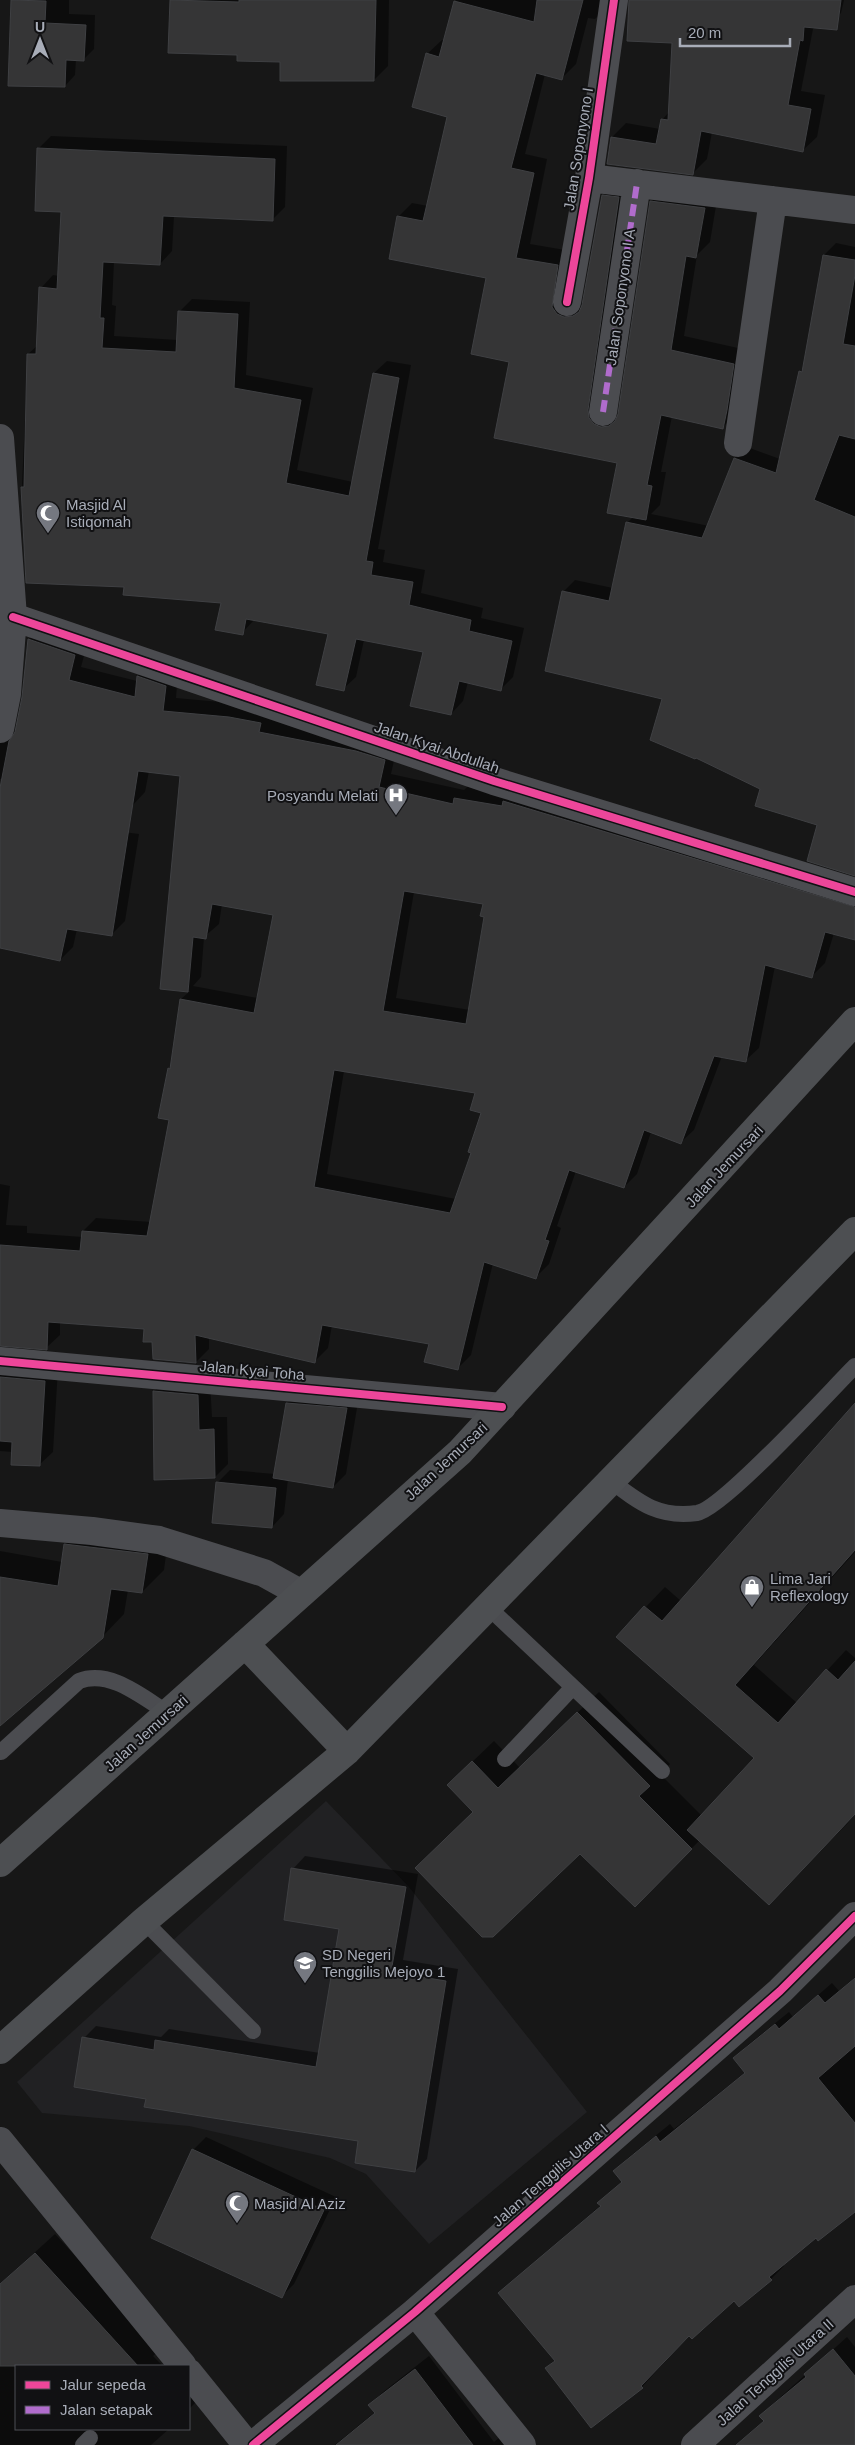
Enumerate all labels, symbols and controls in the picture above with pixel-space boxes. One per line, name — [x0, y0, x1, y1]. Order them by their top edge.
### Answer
north arrow — [15, 15, 65, 65]
scale bar — [680, 15, 790, 47]
text: U — [35, 19, 45, 35]
text: 20 m — [688, 24, 721, 41]
street label: Jalan Soponyono I — [560, 86, 596, 212]
street label: Jalan Soponyono I A — [602, 228, 638, 366]
place label: Masjid Al Istiqomah — [66, 496, 131, 530]
mosque icon: Masjid Al Istiqomah — [35, 500, 61, 534]
street label: Jalan Kyai Abdullah — [372, 718, 502, 776]
hospital icon: Posyandu Melati — [383, 782, 409, 816]
place label: Posyandu Melati — [267, 787, 378, 804]
street label: Jalan Jemursari — [682, 1121, 766, 1211]
street label: Jalan Kyai Toha — [199, 1357, 306, 1383]
street label: Jalan Jemursari — [401, 1419, 491, 1503]
place label: Lima Jari Reflexology — [770, 1570, 849, 1604]
shop icon: Lima Jari Reflexology — [739, 1574, 765, 1608]
street label: Jalan Jemursari — [101, 1691, 191, 1775]
place label: SD Negeri Tenggilis Mejoyo 1 — [322, 1946, 445, 1980]
school or university icon: SD Negeri Tenggilis Mejoyo 1 — [292, 1950, 318, 1984]
street label: Jalan Tenggilis Utara I — [489, 2120, 611, 2230]
mosque icon: Masjid Al Aziz — [224, 2190, 250, 2224]
place label: Masjid Al Aziz — [254, 2195, 346, 2212]
street label: Jalan Tenggilis Utara II — [713, 2315, 837, 2429]
legend — [15, 2365, 190, 2430]
text: Jalur sepeda — [60, 2376, 147, 2393]
text: Jalan setapak — [60, 2401, 153, 2418]

